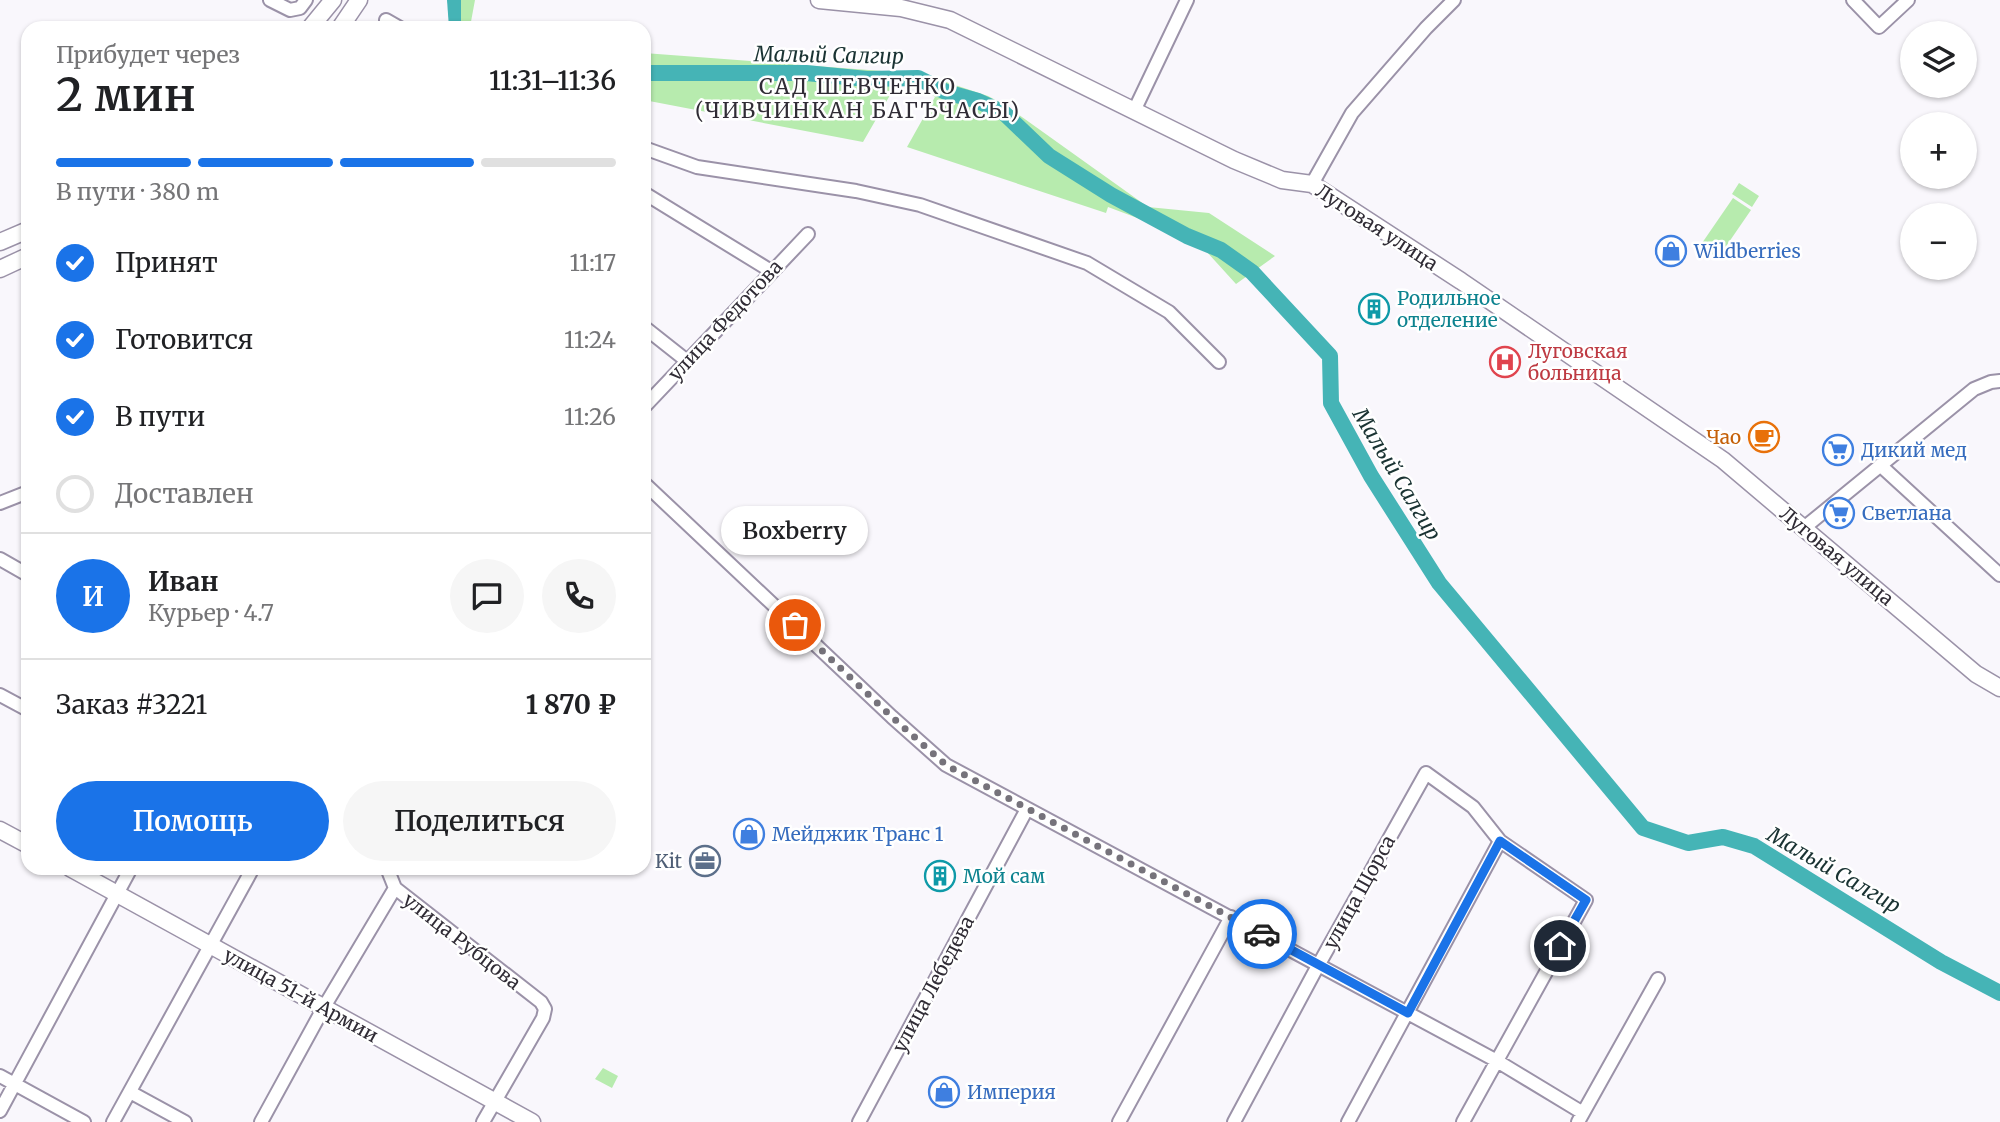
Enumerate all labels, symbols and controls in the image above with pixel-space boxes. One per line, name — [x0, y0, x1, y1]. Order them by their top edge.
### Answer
map controls — [1900, 21, 1977, 280]
button: layers — [1900, 21, 1977, 98]
text: Прибудет через — [56, 40, 240, 69]
water label: Малый Салгир — [753, 40, 904, 70]
text: 11:31–11:36 — [489, 64, 616, 97]
text: 2 мин — [56, 66, 196, 124]
district label: САД ШЕВЧЕНКО (ЧИВЧИНКАН БАГЪЧАСЫ) — [695, 73, 1021, 124]
button: + — [1900, 112, 1977, 189]
text: В пути · 380 m — [56, 177, 219, 206]
street label: Луговая улица — [1311, 179, 1443, 275]
button: − — [1900, 203, 1977, 280]
shop icon: Wildberries — [1654, 234, 1688, 268]
place label: Wildberries — [1693, 239, 1801, 263]
icon: check — [56, 244, 94, 282]
text: Принят — [115, 246, 218, 279]
text: 11:17 — [569, 248, 616, 277]
street label: улица Федотова — [663, 255, 787, 385]
place label: Родильное отделение — [1397, 286, 1501, 332]
building icon: Родильное отделение — [1357, 292, 1391, 326]
icon: check — [56, 321, 94, 359]
text: Готовится — [115, 323, 253, 356]
text: 11:24 — [564, 325, 616, 354]
place label: Луговская больница — [1528, 339, 1628, 385]
hospital icon: Луговская больница — [1488, 345, 1522, 379]
icon: check — [56, 398, 94, 436]
text: В пути — [115, 400, 205, 433]
text: 11:26 — [564, 402, 616, 431]
water label: Малый Салгир — [1346, 402, 1447, 545]
cafe icon: Чао — [1747, 420, 1781, 454]
place label: Чао — [1706, 425, 1741, 449]
supermarket icon: Дикий мед — [1821, 433, 1855, 467]
place label: Дикий мед — [1861, 438, 1967, 462]
text: Доставлен — [115, 477, 254, 510]
supermarket icon: Светлана — [1822, 496, 1856, 530]
place label: Светлана — [1862, 501, 1952, 525]
street label: Луговая улица — [1775, 502, 1899, 610]
callout: Boxberry — [722, 506, 868, 555]
text: Boxberry — [742, 516, 847, 545]
button: chat — [450, 559, 524, 633]
button: phone — [542, 559, 616, 633]
text: Иван — [148, 565, 218, 598]
text: И — [82, 580, 104, 613]
pin — [765, 595, 825, 655]
text: Курьер · 4.7 — [148, 598, 274, 627]
icon: bag — [776, 606, 814, 644]
text: Заказ #3221 — [56, 688, 207, 721]
text: 1 870 ₽ — [526, 688, 616, 721]
button: Помощь — [56, 781, 329, 861]
button: Поделиться — [343, 781, 616, 861]
shop icon: Мейджик Транс 1 — [732, 817, 766, 851]
water label: Малый Салгир — [1762, 820, 1906, 919]
place label: Мейджик Транс 1 — [772, 822, 944, 846]
street label: улица Щорса — [1318, 831, 1400, 953]
office icon: Kit — [688, 844, 722, 878]
place label: Kit — [655, 849, 683, 873]
building icon: Мой сам — [923, 859, 957, 893]
place label: Мой сам — [963, 864, 1045, 888]
street label: улица Рубцова — [398, 888, 526, 994]
courier — [1227, 899, 1297, 969]
street label: улица Лебедева — [887, 912, 979, 1056]
icon: car — [1243, 915, 1281, 953]
pin — [1530, 916, 1590, 976]
icon: home — [1541, 927, 1579, 965]
street label: улица 51-й Армии — [220, 943, 382, 1047]
shop icon: Империя — [927, 1075, 961, 1109]
place label: Империя — [967, 1080, 1056, 1104]

